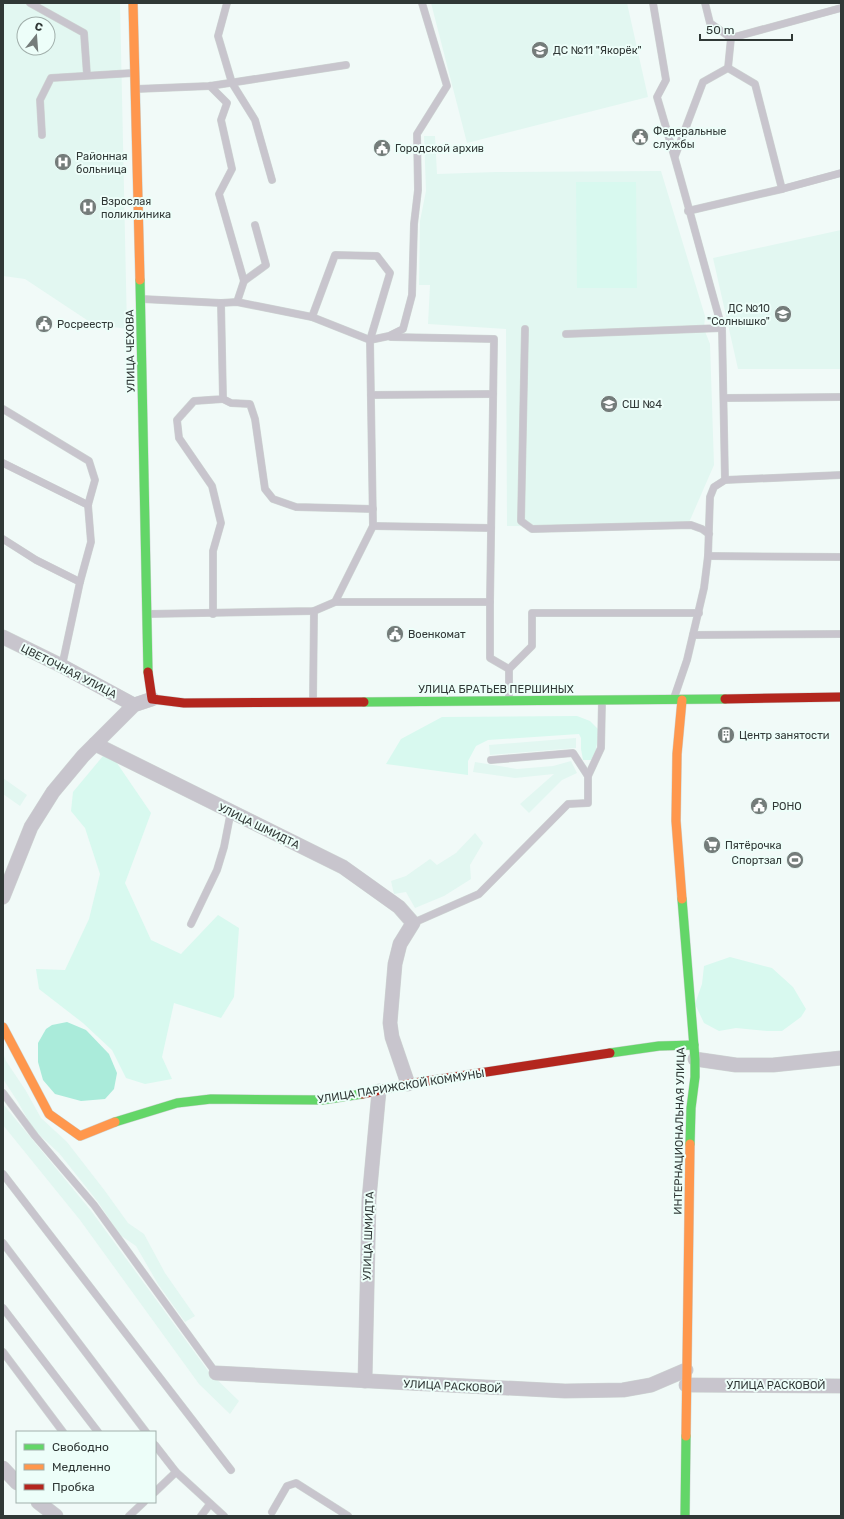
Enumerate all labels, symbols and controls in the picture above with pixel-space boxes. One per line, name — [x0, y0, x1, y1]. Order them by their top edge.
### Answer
north arrow — [16, 16, 56, 56]
scale bar — [700, 16, 792, 42]
text: С — [33, 20, 45, 34]
text: 50 m — [706, 23, 734, 37]
school or university icon: ДС №11 "Якорёк" — [530, 40, 550, 60]
place label: ДС №11 "Якорёк" — [553, 44, 642, 57]
place label: Федеральные службы — [653, 125, 727, 151]
public building icon: Федеральные службы — [630, 127, 650, 147]
public building icon: Городской архив — [372, 138, 392, 158]
place label: Городской архив — [395, 142, 484, 155]
place label: Районная больница — [76, 150, 128, 176]
hospital icon: Районная больница — [53, 152, 73, 172]
place label: Взрослая поликлиника — [101, 195, 171, 221]
hospital icon: Взрослая поликлиника — [78, 197, 98, 217]
place label: ДС №10 "Солнышко" — [707, 302, 770, 328]
school or university icon: ДС №10 "Солнышко" — [773, 304, 793, 324]
street label: УЛИЦА ЧЕХОВА — [123, 309, 138, 393]
public building icon: Росреестр — [34, 314, 54, 334]
place label: Росреестр — [57, 318, 114, 331]
school or university icon: СШ №4 — [599, 394, 619, 414]
place label: СШ №4 — [622, 398, 662, 411]
public building icon: Военкомат — [385, 624, 405, 644]
place label: Военкомат — [408, 628, 466, 641]
street label: ЦВЕТОЧНАЯ УЛИЦА — [19, 642, 119, 702]
street label: УЛИЦА БРАТЬЕВ ПЕРШИНЫХ — [418, 683, 574, 696]
building icon: Центр занятости — [716, 725, 736, 745]
place label: Центр занятости — [739, 729, 830, 742]
public building icon: РОНО — [749, 796, 769, 816]
place label: РОНО — [772, 800, 802, 813]
street label: УЛИЦА ШМИДТА — [216, 801, 302, 852]
supermarket icon: Пятёрочка — [702, 835, 722, 855]
place label: Пятёрочка — [725, 839, 782, 852]
sports icon: Спортзал — [785, 850, 805, 870]
place label: Спортзал — [732, 854, 782, 867]
street label: ИНТЕРНАЦИОНАЛЬНАЯ УЛИЦА — [672, 1047, 687, 1215]
street label: УЛИЦА ПАРИЖСКОЙ КОММУНЫ — [317, 1067, 485, 1106]
street label: УЛИЦА ШМИДТА — [360, 1191, 377, 1281]
street label: УЛИЦА РАСКОВОЙ — [403, 1377, 503, 1396]
street label: УЛИЦА РАСКОВОЙ — [727, 1379, 826, 1392]
legend — [16, 1431, 156, 1503]
text: Свободно — [52, 1440, 109, 1454]
text: Медленно — [52, 1460, 111, 1474]
text: Пробка — [52, 1480, 95, 1494]

